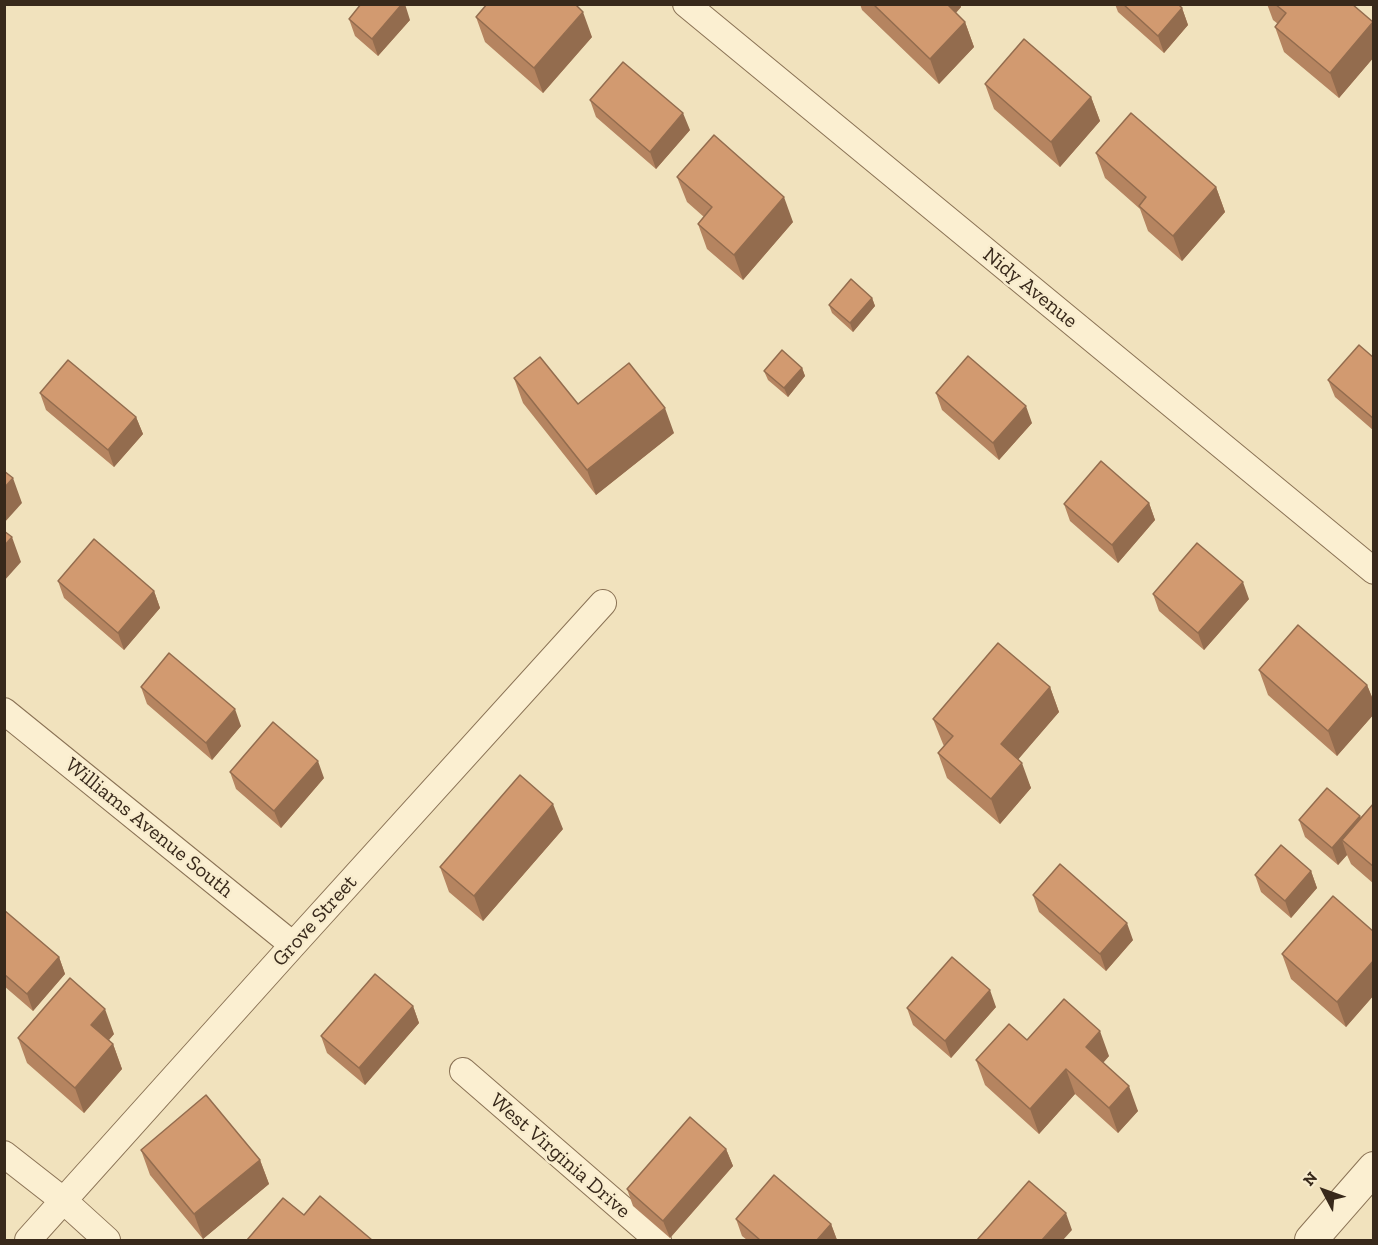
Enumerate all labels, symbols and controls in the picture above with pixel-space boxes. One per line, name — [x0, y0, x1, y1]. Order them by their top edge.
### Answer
street label: Nidy Avenue — [978, 242, 1082, 334]
street label: Williams Avenue South — [60, 752, 238, 904]
street label: Grove Street — [267, 870, 363, 972]
street label: West Virginia Drive — [485, 1088, 635, 1224]
north arrow — [1294, 1161, 1354, 1221]
text: N — [1299, 1168, 1321, 1190]

